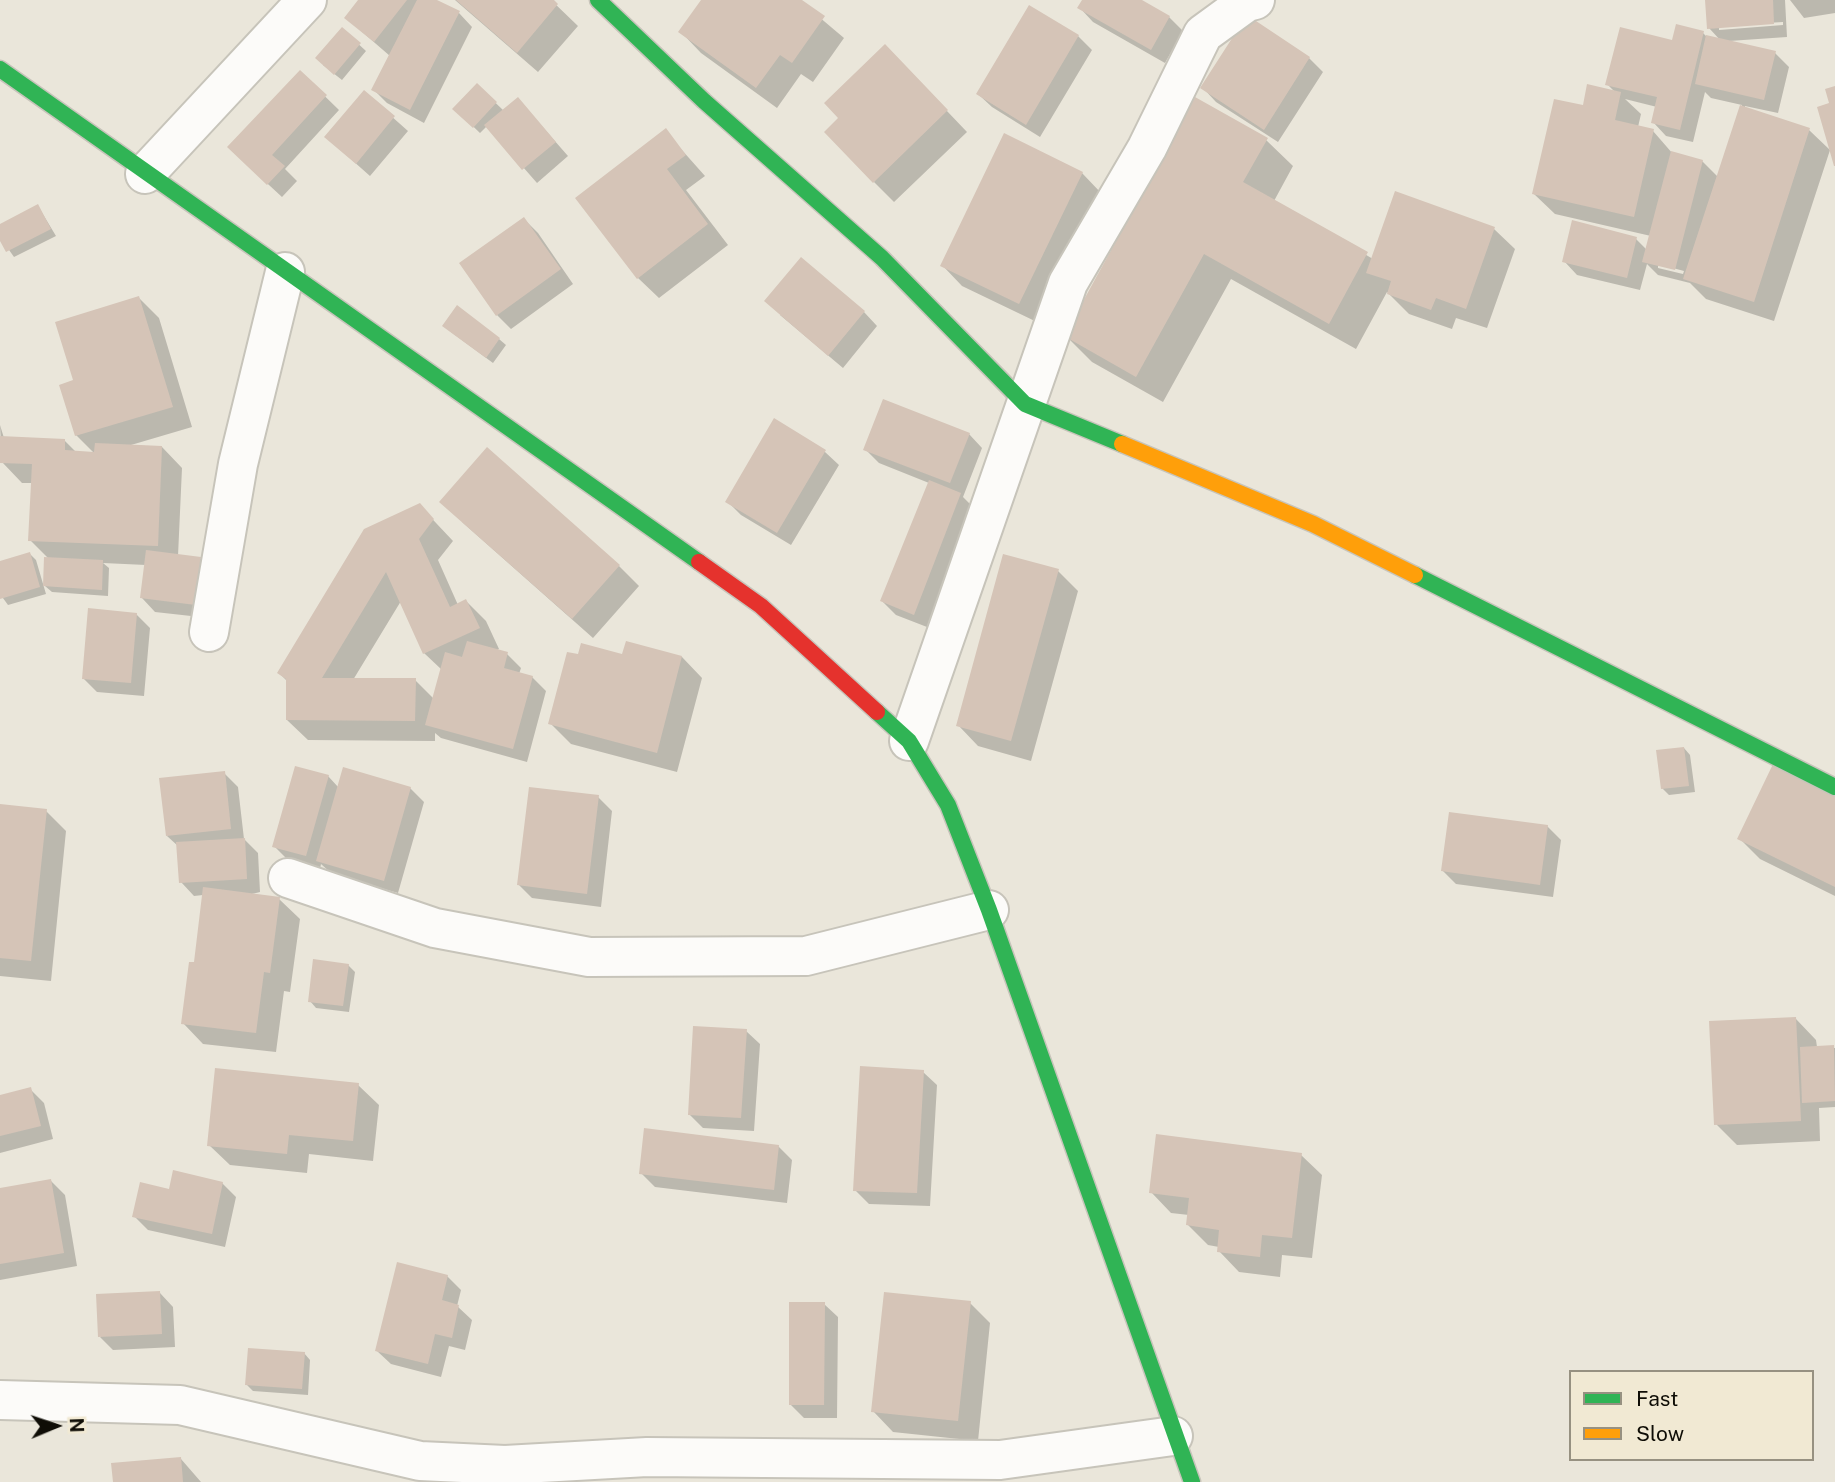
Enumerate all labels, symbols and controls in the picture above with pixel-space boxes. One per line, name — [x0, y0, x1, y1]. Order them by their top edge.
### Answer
legend — [1569, 1370, 1814, 1461]
text: Fast — [1636, 1386, 1678, 1411]
north arrow — [21, 1391, 91, 1461]
text: N — [66, 1417, 88, 1433]
text: Slow — [1636, 1421, 1684, 1446]

